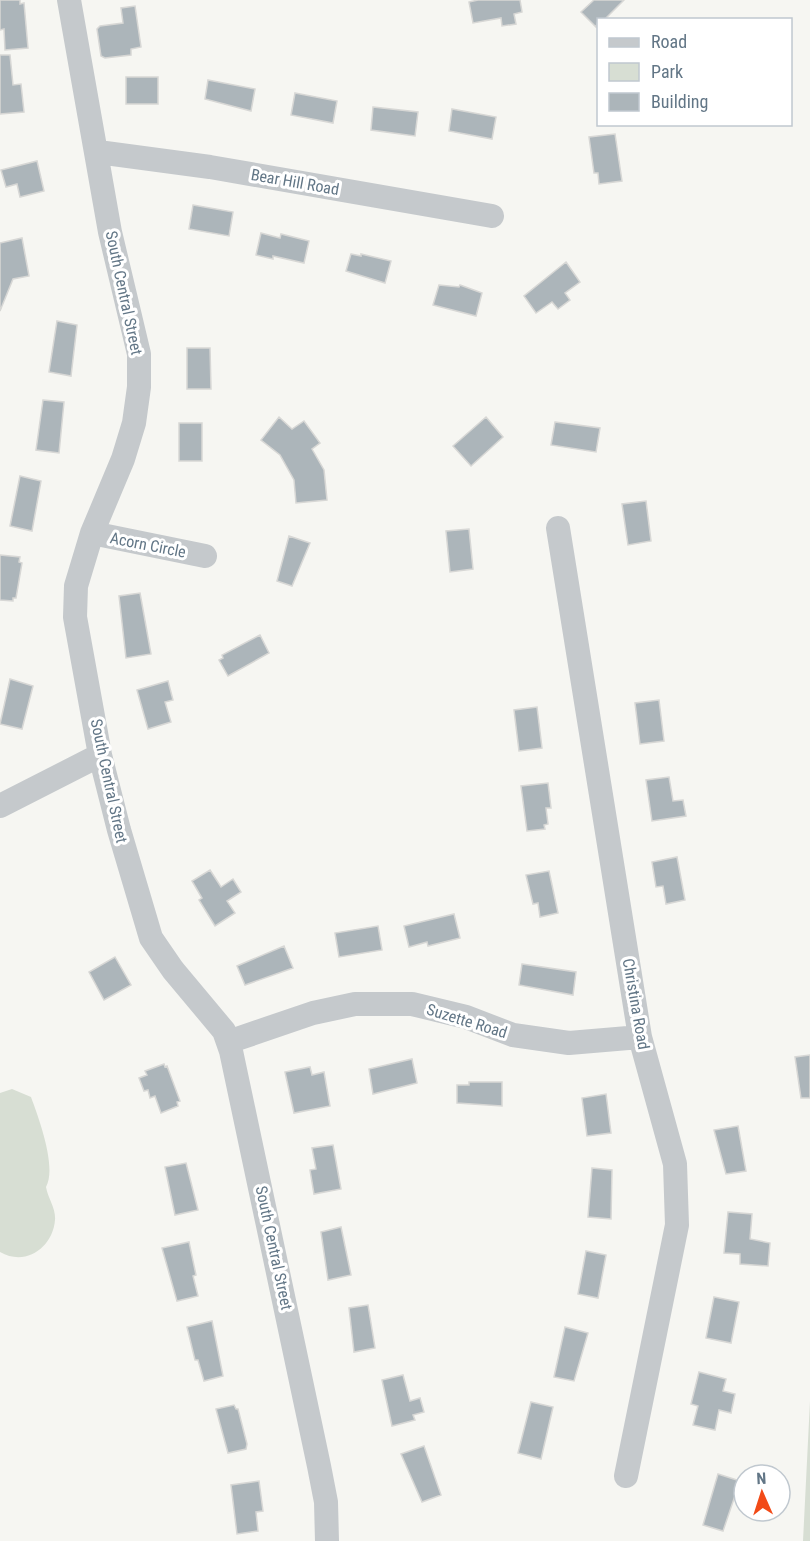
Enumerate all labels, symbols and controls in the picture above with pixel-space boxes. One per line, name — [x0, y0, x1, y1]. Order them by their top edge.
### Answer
legend — [597, 18, 792, 126]
text: Road — [651, 31, 687, 52]
text: Park — [651, 61, 683, 82]
text: Building — [651, 91, 708, 112]
street label: Bear Hill Road — [249, 165, 341, 199]
street label: South Central Street — [102, 229, 146, 357]
street label: Acorn Circle — [108, 528, 188, 562]
street label: South Central Street — [87, 717, 131, 845]
street label: Christina Road — [619, 957, 653, 1051]
street label: Suzette Road — [424, 1000, 510, 1042]
street label: South Central Street — [252, 1184, 296, 1312]
north arrow — [732, 1463, 792, 1523]
text: N — [756, 1469, 767, 1488]

